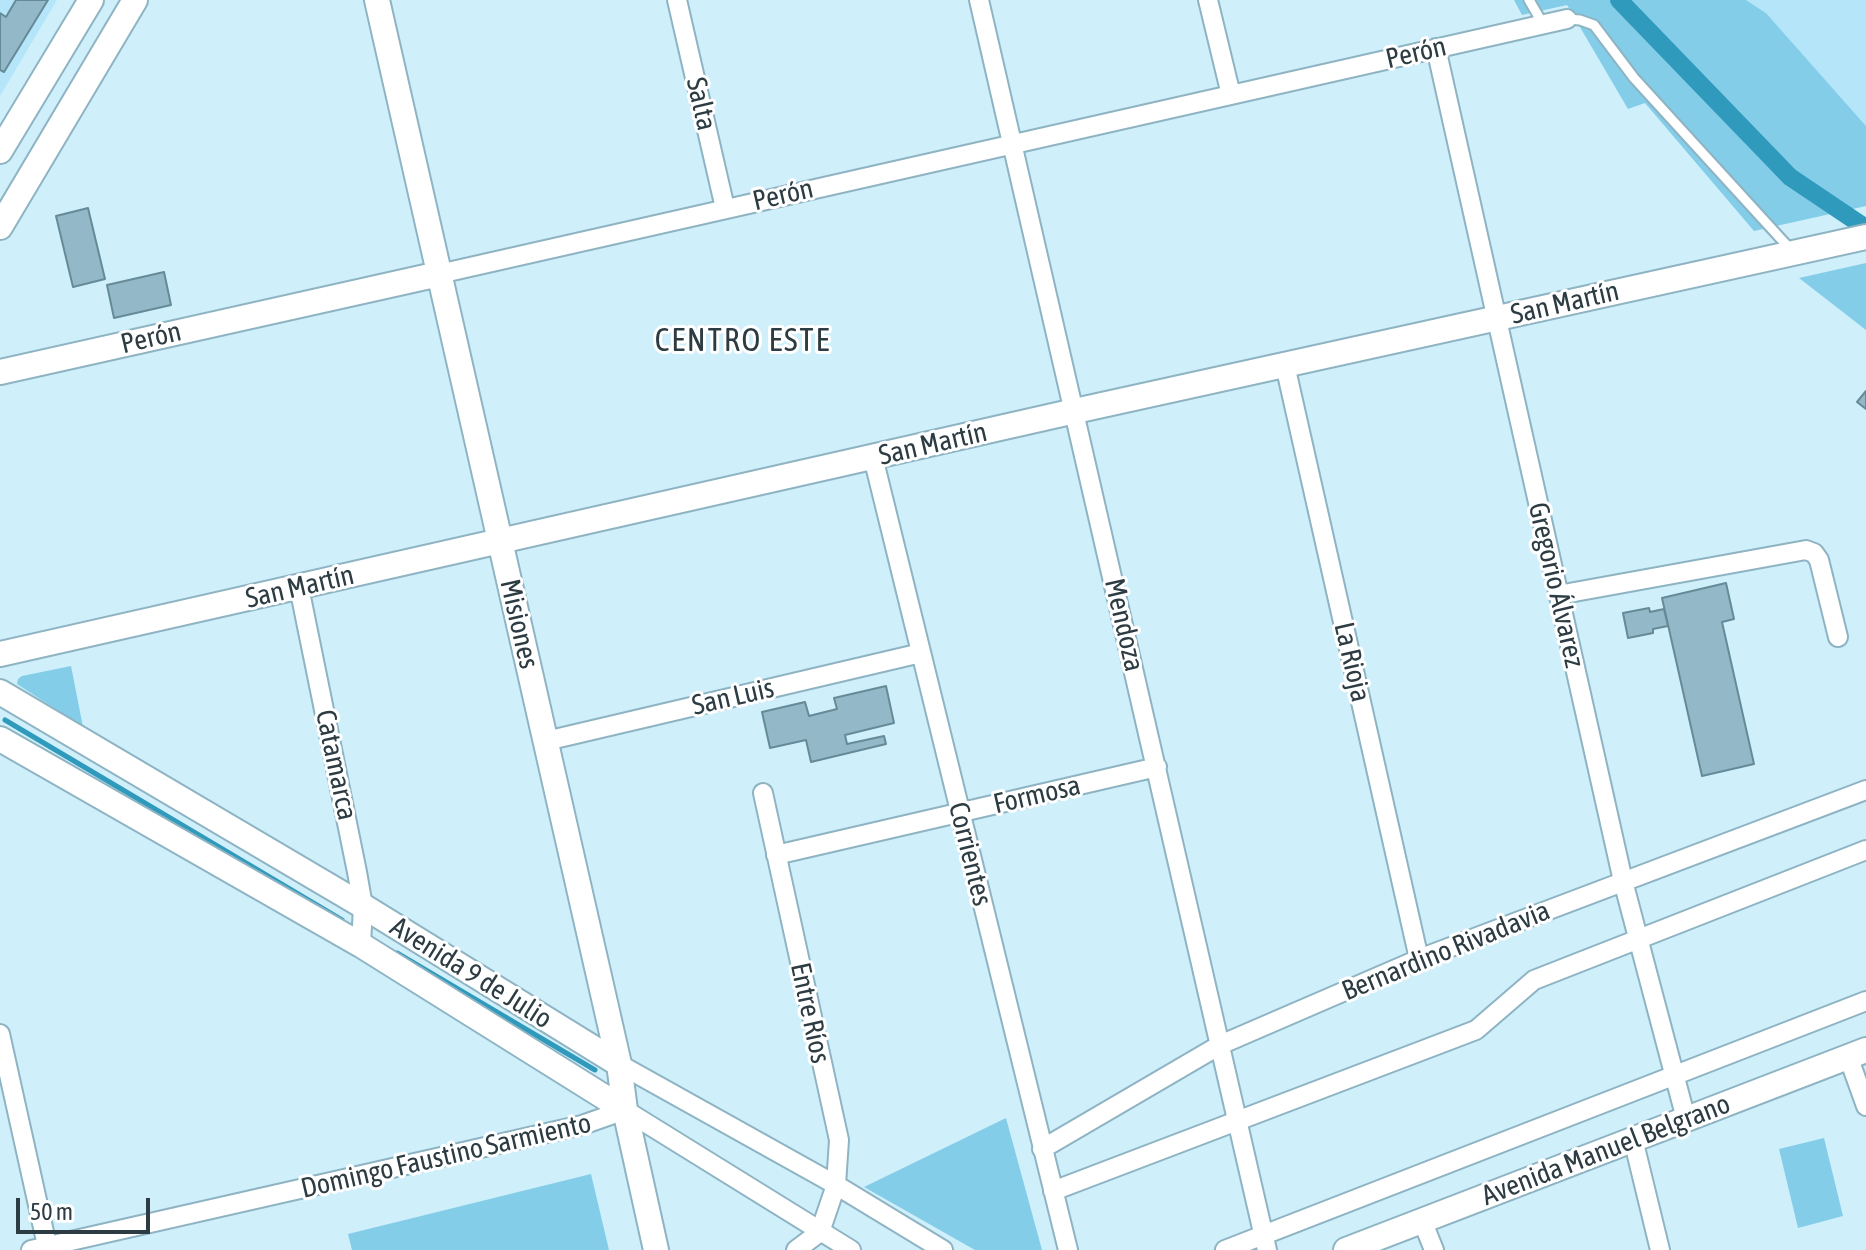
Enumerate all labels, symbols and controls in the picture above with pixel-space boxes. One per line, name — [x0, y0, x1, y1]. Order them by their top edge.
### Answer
street label: Perón — [1382, 30, 1450, 76]
street label: Salta — [679, 74, 723, 134]
street label: Perón — [749, 172, 817, 218]
street label: San Martín — [1508, 274, 1622, 332]
street label: Perón — [117, 315, 185, 361]
district label: CENTRO ESTE — [655, 322, 831, 360]
street label: San Martín — [876, 415, 990, 473]
street label: Gregorio Álvarez — [1521, 499, 1591, 671]
street label: San Martín — [243, 558, 357, 616]
street label: Mendoza — [1097, 575, 1151, 675]
street label: Misiones — [492, 576, 546, 672]
street label: La Rioja — [1327, 619, 1377, 705]
street label: San Luis — [689, 671, 777, 723]
street label: Catamarca — [308, 707, 364, 823]
street label: Formosa — [990, 769, 1084, 821]
street label: Corrientes — [941, 799, 999, 909]
street label: Bernardino Rivadavia — [1337, 894, 1555, 1008]
street label: Avenida 9 de Julio — [384, 910, 558, 1036]
street label: Entre Ríos — [783, 960, 837, 1066]
street label: Avenida Manuel Belgrano — [1477, 1087, 1735, 1213]
street label: Domingo Faustino Sarmiento — [298, 1106, 594, 1206]
scale bar — [20, 1182, 154, 1232]
text: 50 m — [30, 1198, 73, 1225]

